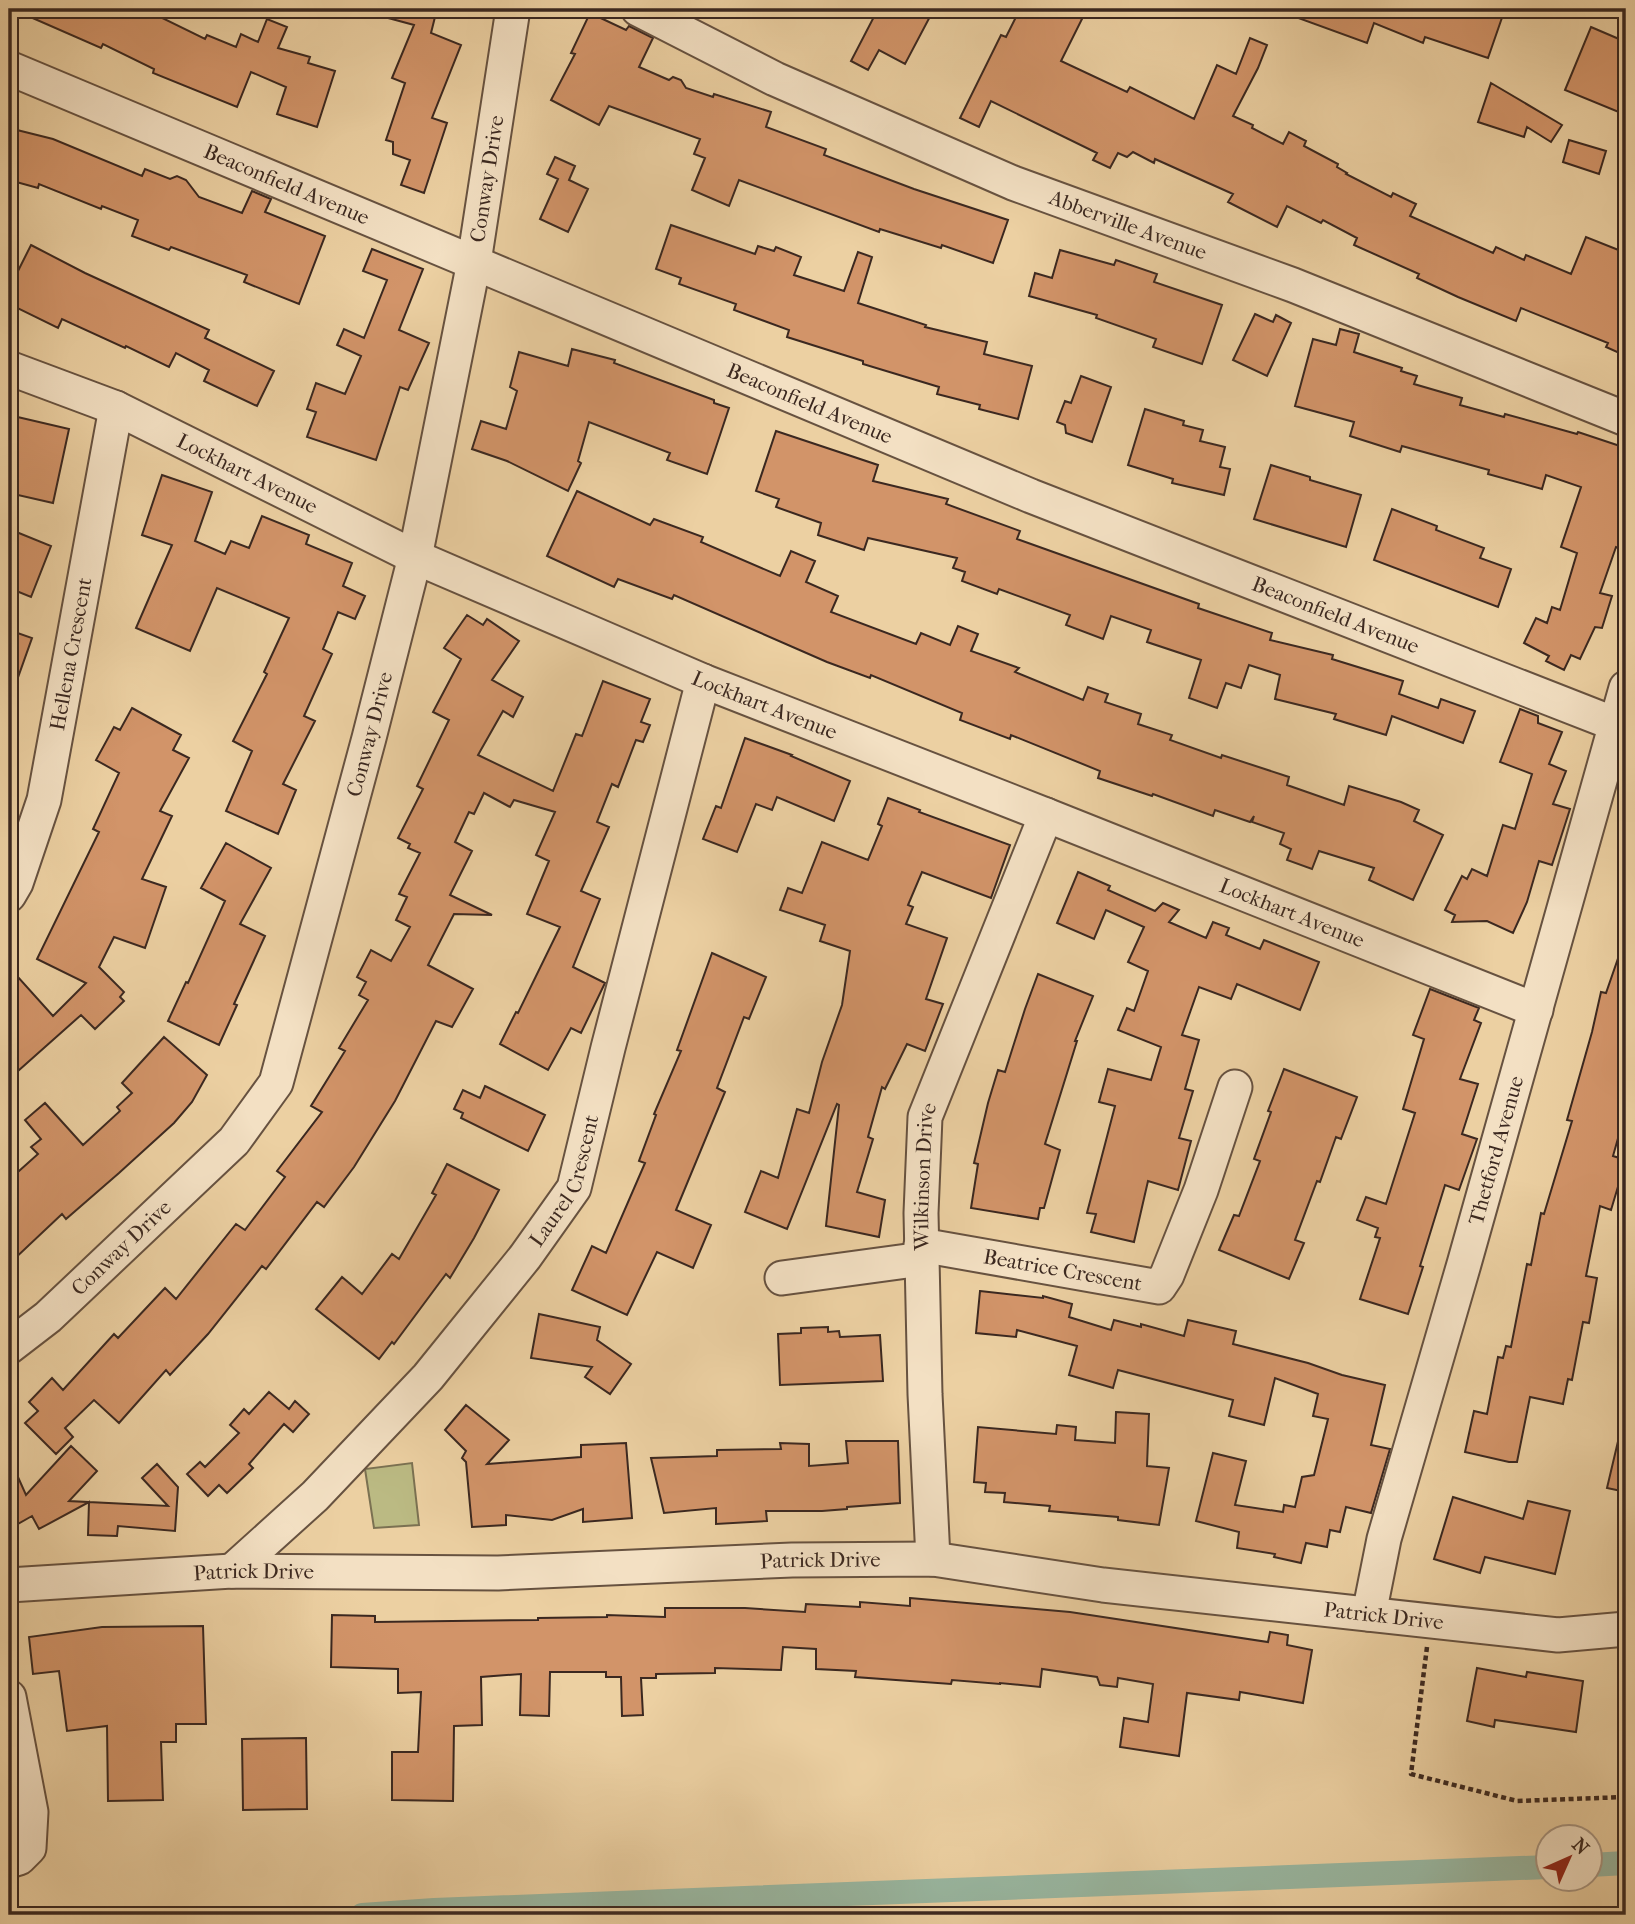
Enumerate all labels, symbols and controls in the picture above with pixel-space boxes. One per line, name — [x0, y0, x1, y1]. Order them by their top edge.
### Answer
street label: Conway Drive — [465, 114, 508, 244]
street label: Beaconfield Avenue — [200, 139, 373, 230]
street label: Abberville Avenue — [1045, 185, 1210, 265]
street label: Beaconfield Avenue — [723, 358, 896, 449]
street label: Lockhart Avenue — [173, 428, 322, 519]
street label: Beaconfield Avenue — [1249, 572, 1423, 658]
street label: Hellena Crescent — [45, 575, 97, 732]
street label: Lockhart Avenue — [688, 666, 841, 744]
street label: Conway Drive — [342, 669, 397, 799]
street label: Lockhart Avenue — [1216, 873, 1368, 953]
street label: Thetford Avenue — [1464, 1073, 1528, 1228]
street label: Wilkinson Drive — [909, 1099, 942, 1252]
street label: Laurel Crescent — [524, 1112, 604, 1251]
street label: Conway Drive — [66, 1195, 176, 1301]
street label: Beatrice Crescent — [982, 1244, 1145, 1296]
street label: Patrick Drive — [759, 1547, 881, 1573]
street label: Patrick Drive — [193, 1559, 314, 1585]
street label: Patrick Drive — [1322, 1597, 1445, 1634]
north arrow — [1534, 1822, 1604, 1892]
text: N — [1567, 1834, 1594, 1860]

